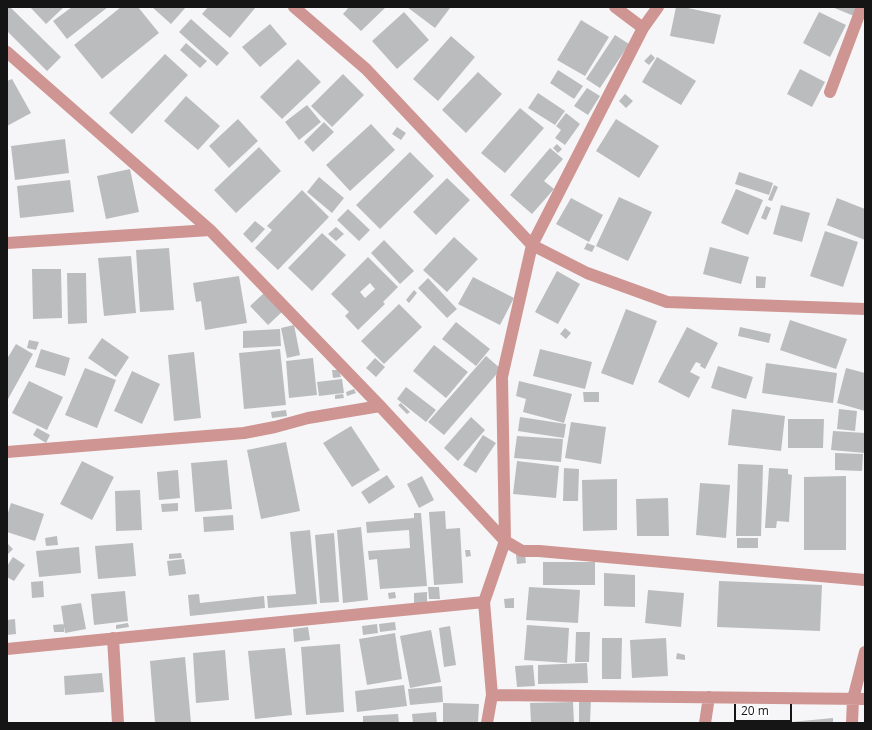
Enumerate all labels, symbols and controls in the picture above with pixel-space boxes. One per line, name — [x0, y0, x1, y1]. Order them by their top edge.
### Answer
scale bar — [736, 696, 794, 722]
text: 20 m — [741, 702, 769, 719]

